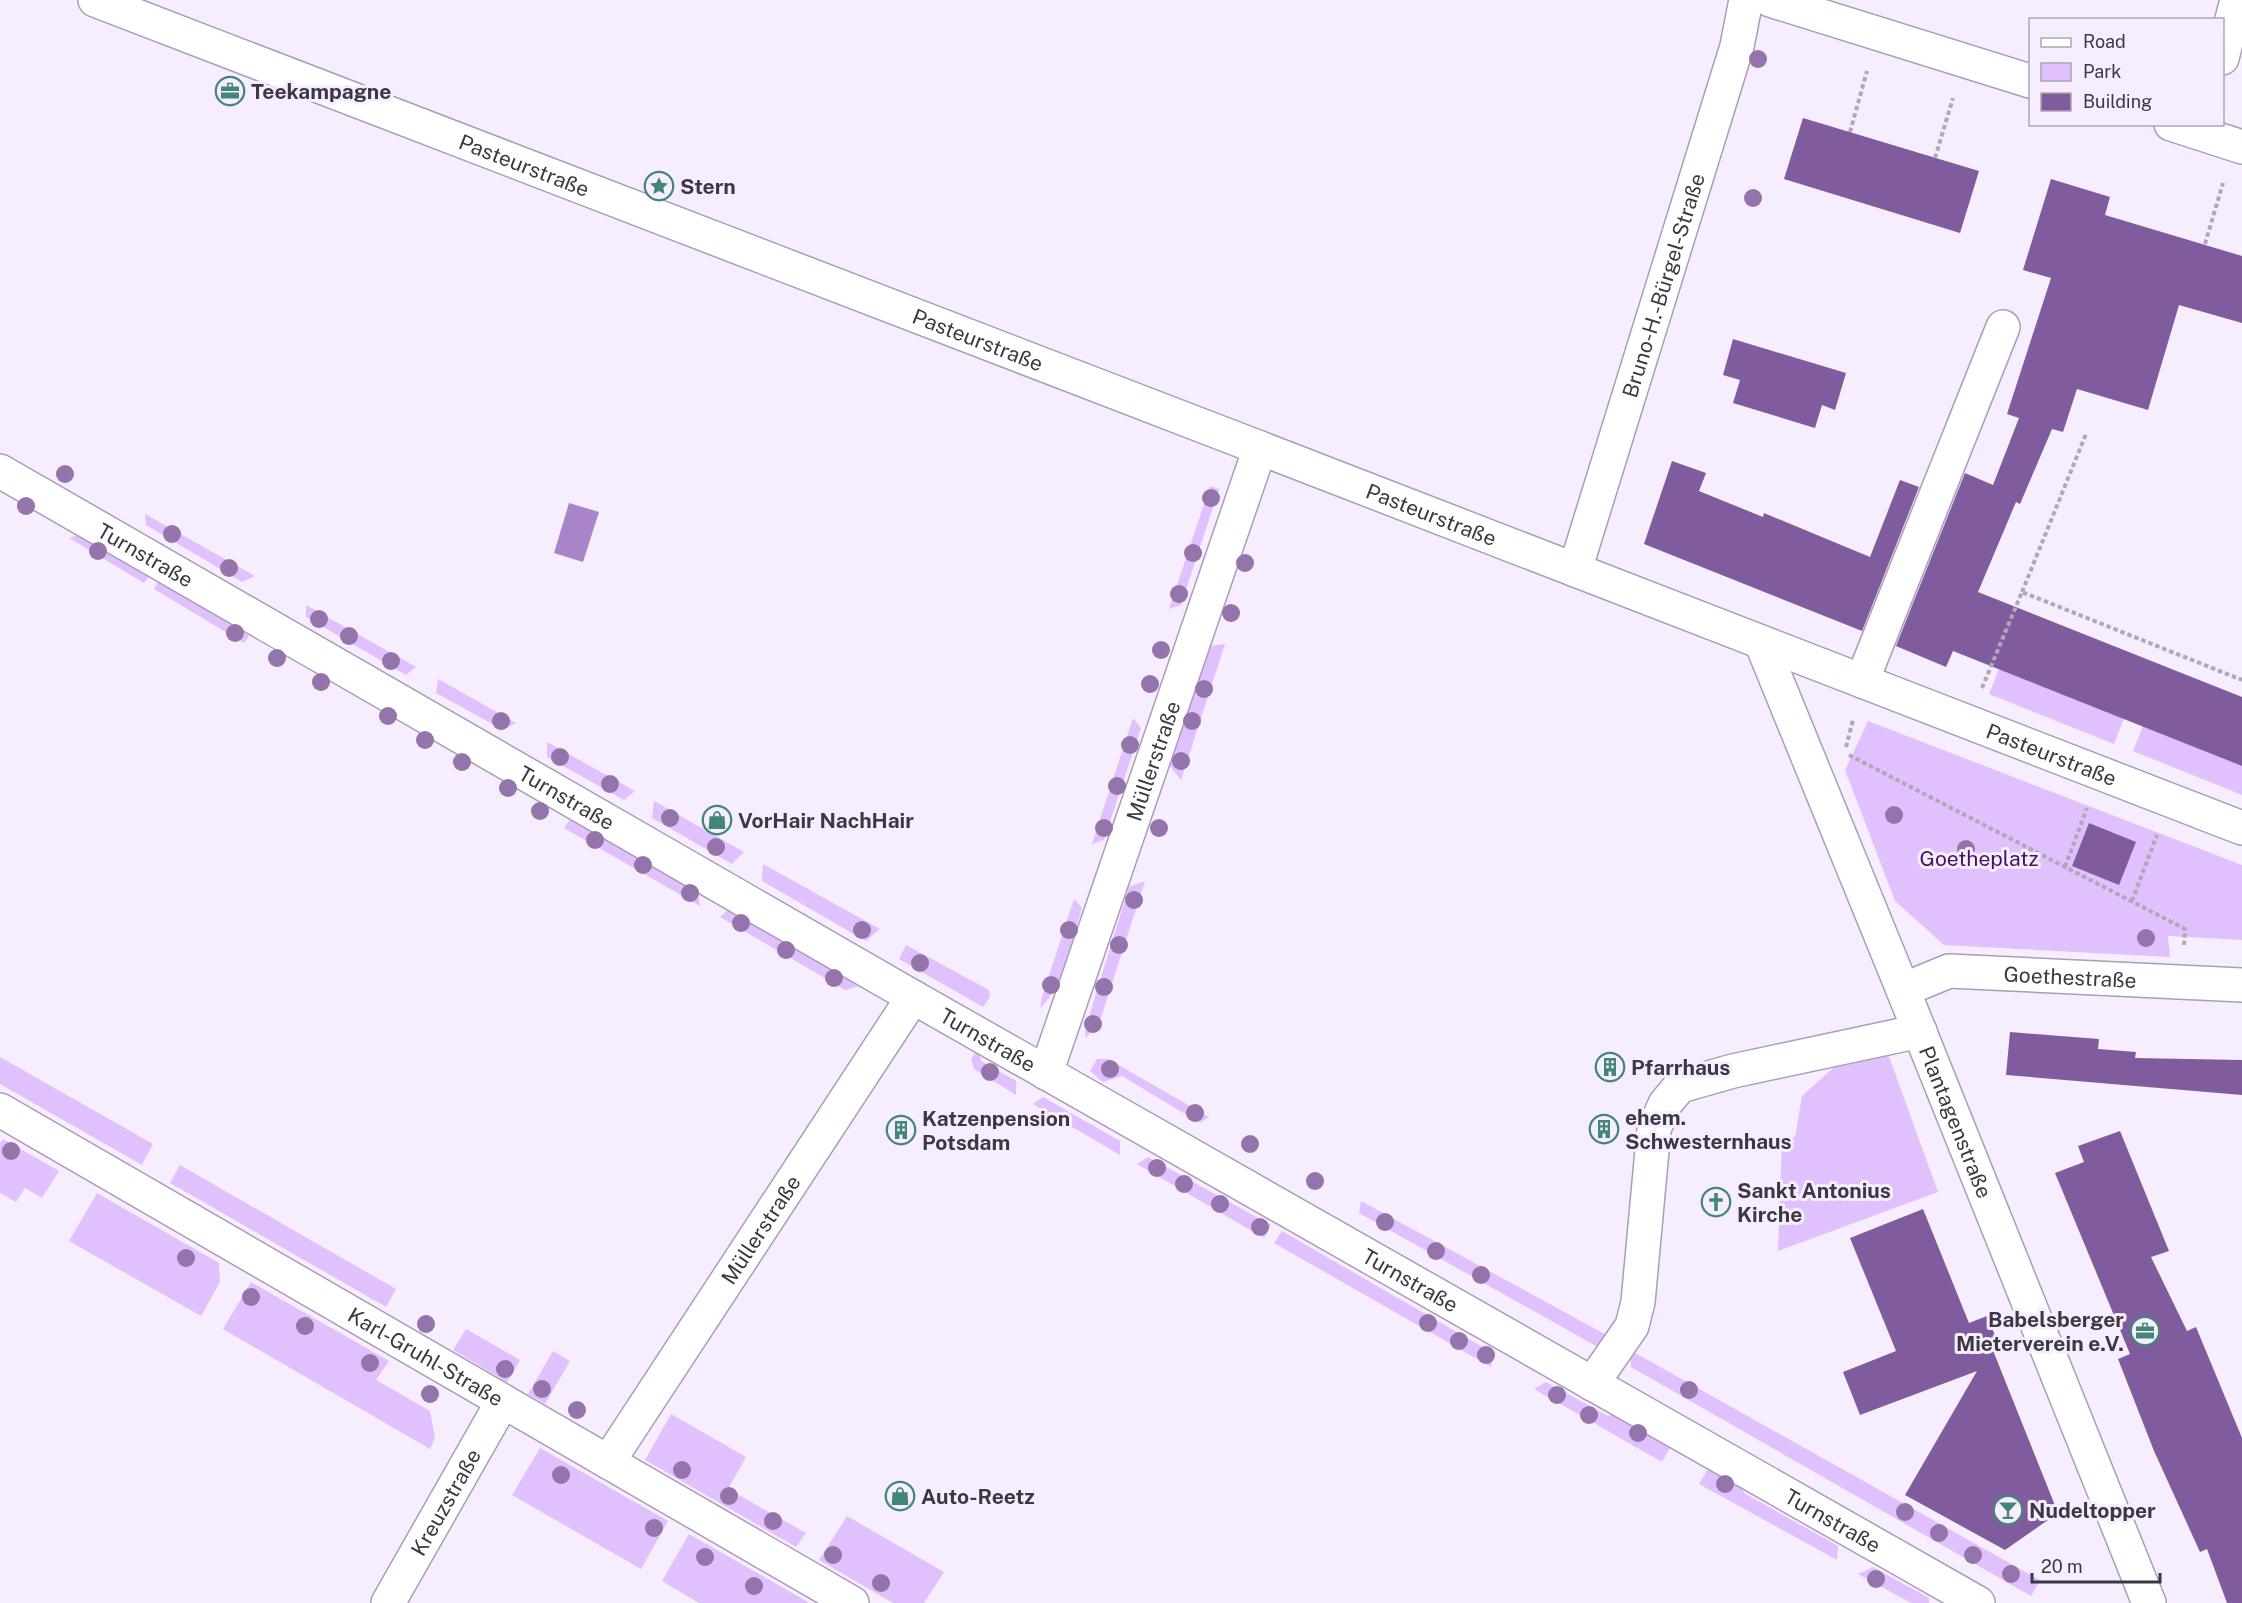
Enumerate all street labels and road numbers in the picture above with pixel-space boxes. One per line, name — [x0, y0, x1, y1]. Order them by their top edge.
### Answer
street label: Pasteurstraße — [456, 129, 593, 201]
street label: Bruno-H.-Bürgel-Straße — [1617, 170, 1709, 401]
street label: Pasteurstraße — [909, 303, 1047, 376]
street label: Pasteurstraße — [1363, 478, 1500, 551]
street label: Turnstraße — [93, 518, 198, 592]
street label: Müllerstraße — [1121, 697, 1185, 824]
street label: Pasteurstraße — [1983, 718, 2120, 791]
street label: Turnstraße — [514, 760, 619, 835]
street label: Goethestraße — [2003, 961, 2137, 992]
street label: Turnstraße — [936, 1003, 1040, 1077]
street label: Plantagenstraße — [1914, 1042, 1998, 1202]
street label: Müllerstraße — [716, 1170, 805, 1289]
street label: Turnstraße — [1358, 1243, 1463, 1317]
street label: Karl-Gruhl-Straße — [344, 1302, 508, 1411]
street label: Kreuzstraße — [405, 1444, 486, 1560]
street label: Turnstraße — [1780, 1483, 1885, 1558]

